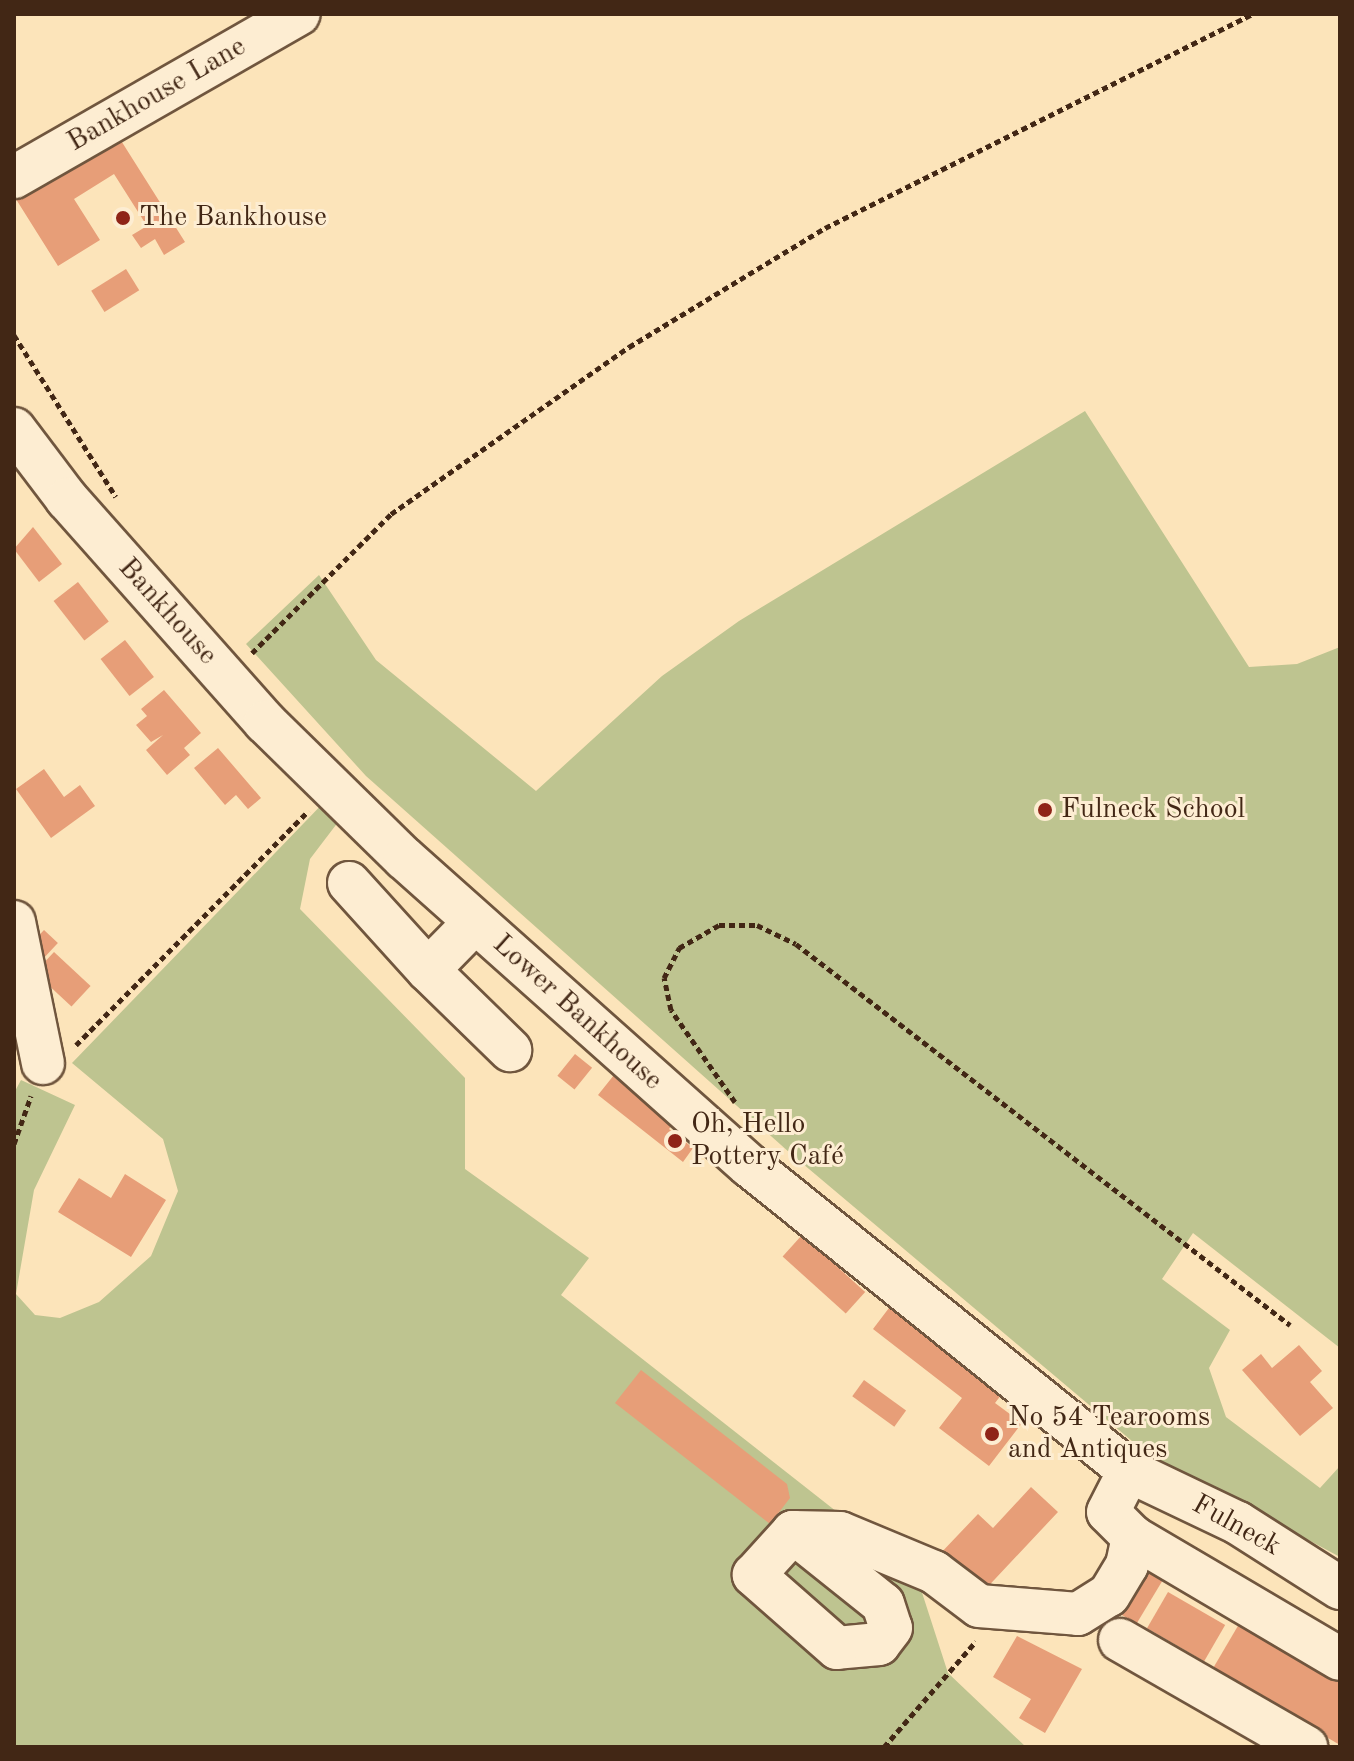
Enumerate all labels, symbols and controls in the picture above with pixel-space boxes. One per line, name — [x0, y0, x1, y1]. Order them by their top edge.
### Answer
street label: Bankhouse Lane — [62, 30, 252, 160]
place label: The Bankhouse — [139, 201, 327, 235]
marker: The Bankhouse — [114, 209, 132, 227]
street label: Bankhouse — [110, 552, 224, 672]
place label: Fulneck School — [1061, 793, 1245, 827]
marker: Fulneck School — [1036, 801, 1054, 819]
street label: Lower Bankhouse — [485, 928, 669, 1098]
place label: Oh, Hello Pottery Café — [691, 1108, 844, 1174]
marker: Oh, Hello Pottery Café — [666, 1132, 684, 1150]
place label: No 54 Tearooms and Antiques — [1008, 1401, 1210, 1467]
marker: No 54 Tearooms and Antiques — [983, 1425, 1001, 1443]
street label: Fulneck — [1186, 1488, 1286, 1564]

